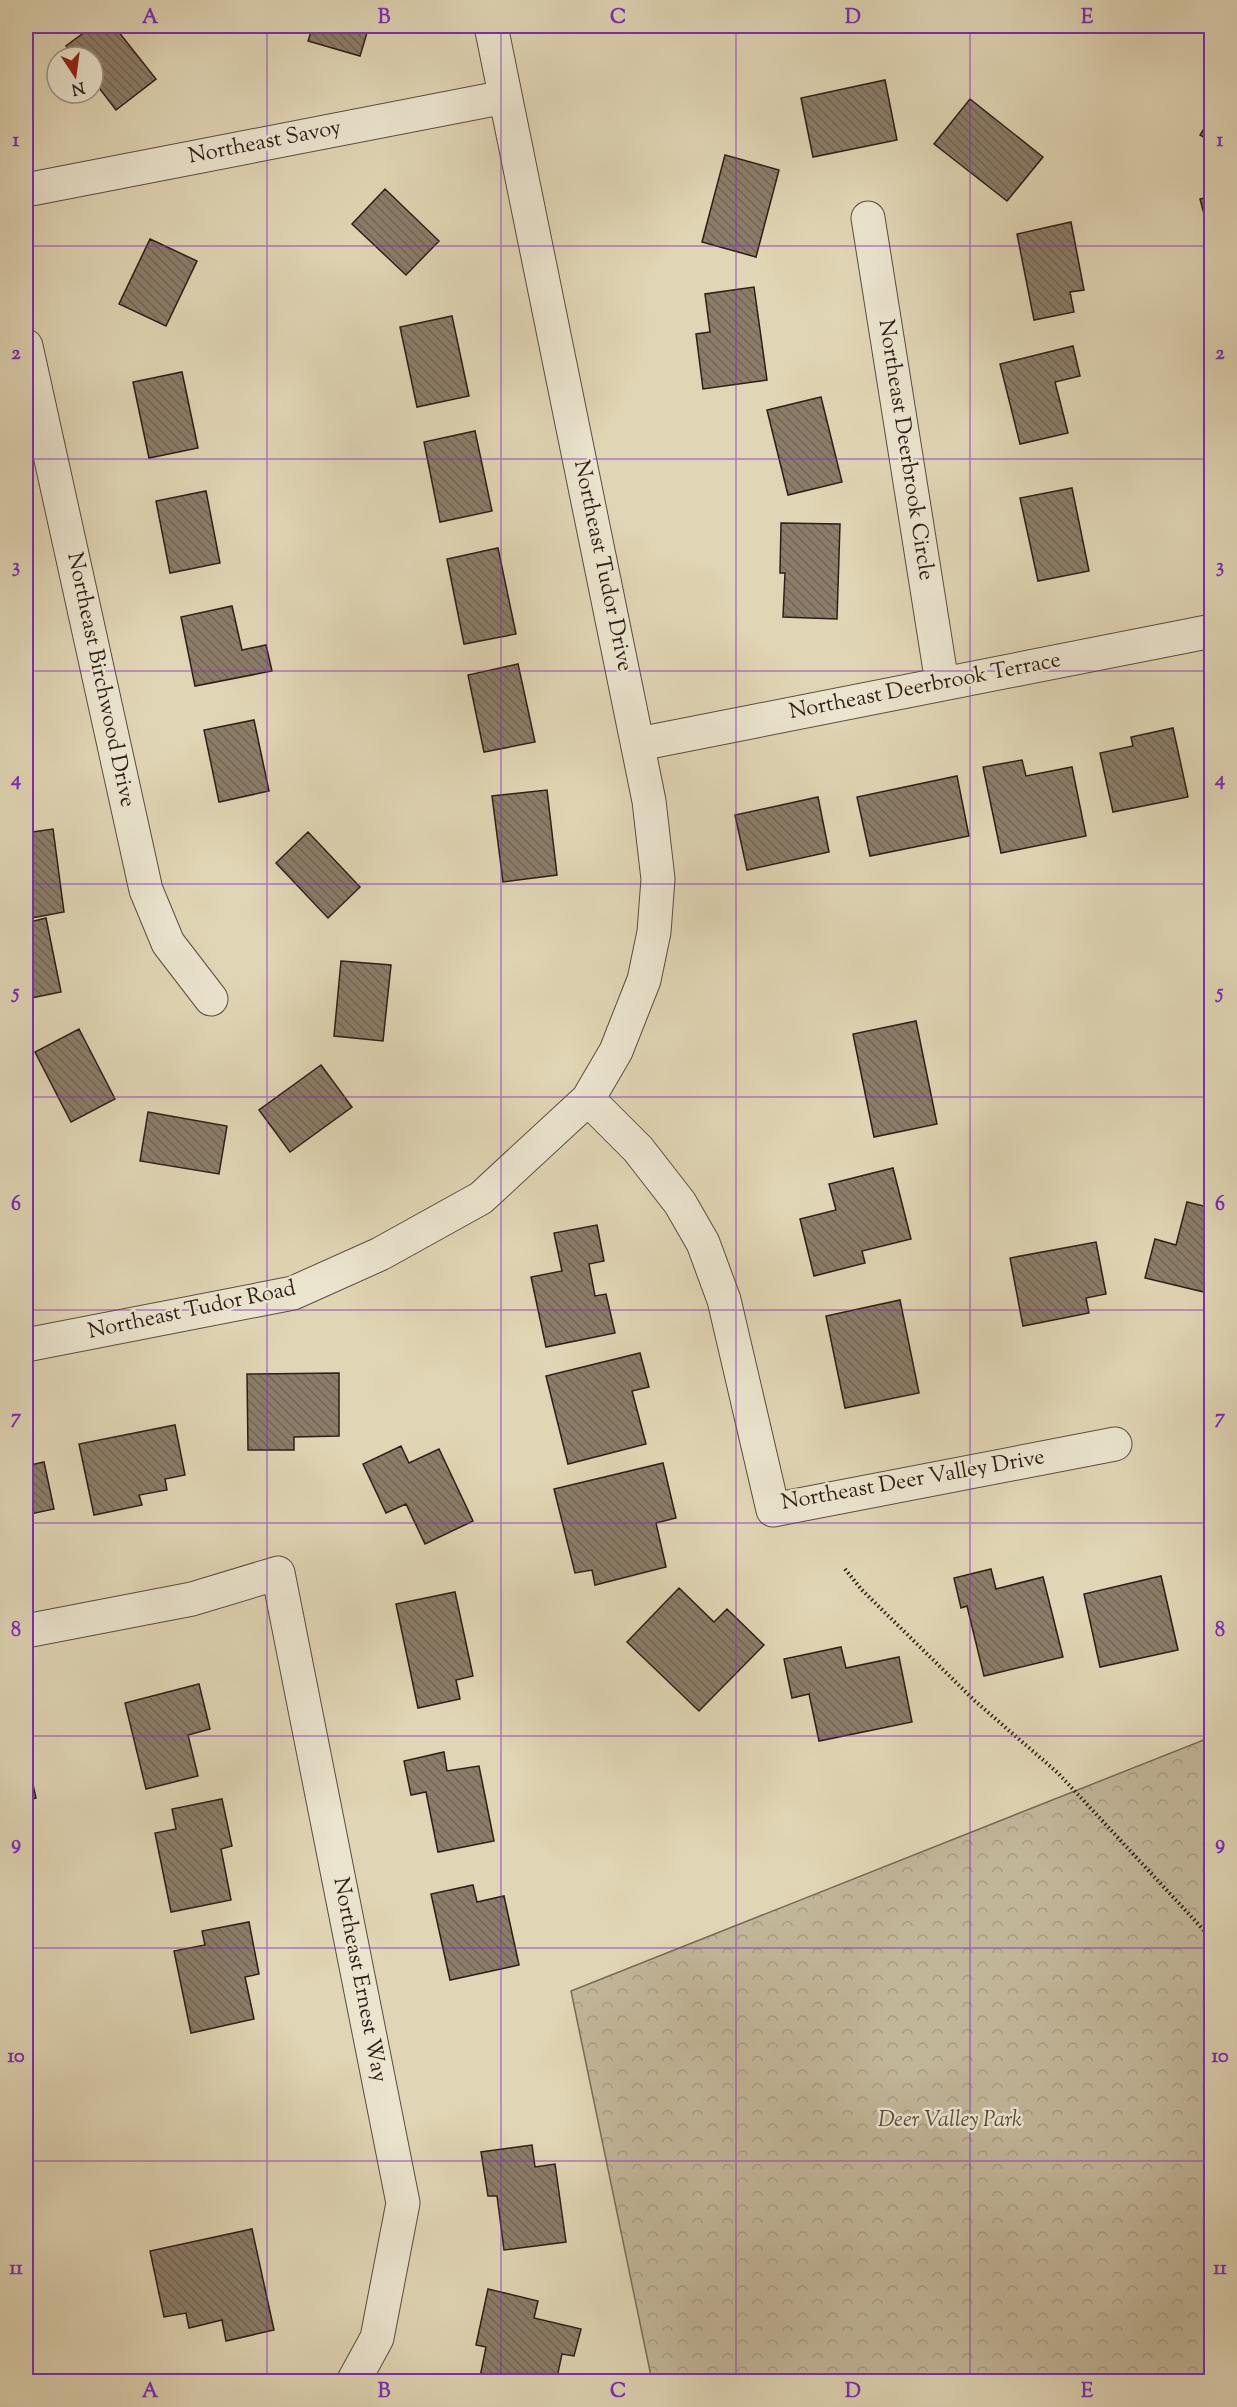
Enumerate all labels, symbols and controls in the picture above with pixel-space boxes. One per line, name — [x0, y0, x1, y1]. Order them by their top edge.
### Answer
text: A — [142, 4, 159, 33]
text: B — [378, 4, 391, 33]
text: C — [610, 4, 626, 33]
text: D — [845, 4, 861, 33]
text: E — [1081, 4, 1094, 33]
north arrow — [45, 45, 105, 105]
text: N — [69, 75, 87, 100]
street label: Northeast Savoy — [186, 112, 344, 174]
text: 1 — [13, 127, 20, 156]
text: 1 — [1217, 127, 1224, 156]
street label: Northeast Deerbrook Circle — [869, 317, 941, 583]
text: 2 — [11, 340, 21, 369]
text: 2 — [1215, 340, 1225, 369]
street label: Northeast Tudor Drive — [564, 457, 640, 675]
street label: Northeast Birchwood Drive — [57, 550, 143, 810]
text: 3 — [12, 553, 20, 582]
text: 3 — [1216, 553, 1224, 582]
street label: Northeast Deerbrook Terrace — [786, 645, 1064, 729]
text: 4 — [10, 766, 21, 795]
text: 4 — [1214, 766, 1225, 795]
text: 5 — [11, 979, 20, 1008]
text: 5 — [1215, 979, 1224, 1008]
text: 6 — [11, 1191, 21, 1220]
text: 6 — [1215, 1191, 1225, 1220]
street label: Northeast Tudor Road — [85, 1273, 299, 1349]
text: 7 — [11, 1404, 22, 1433]
text: 7 — [1215, 1404, 1226, 1433]
street label: Northeast Deer Valley Drive — [779, 1442, 1047, 1520]
text: 8 — [11, 1617, 21, 1646]
text: 8 — [1215, 1617, 1225, 1646]
text: 9 — [11, 1830, 21, 1859]
text: 9 — [1215, 1830, 1225, 1859]
street label: Northeast Ernest Way — [323, 1875, 395, 2085]
text: 10 — [7, 2043, 25, 2072]
text: 10 — [1211, 2043, 1229, 2072]
park label: Deer Valley Park — [878, 2105, 1022, 2137]
text: 11 — [9, 2255, 23, 2284]
text: 11 — [1213, 2255, 1227, 2284]
text: A — [142, 2378, 159, 2407]
text: B — [378, 2378, 391, 2407]
text: C — [610, 2378, 626, 2407]
text: D — [845, 2378, 861, 2407]
text: E — [1081, 2378, 1094, 2407]

